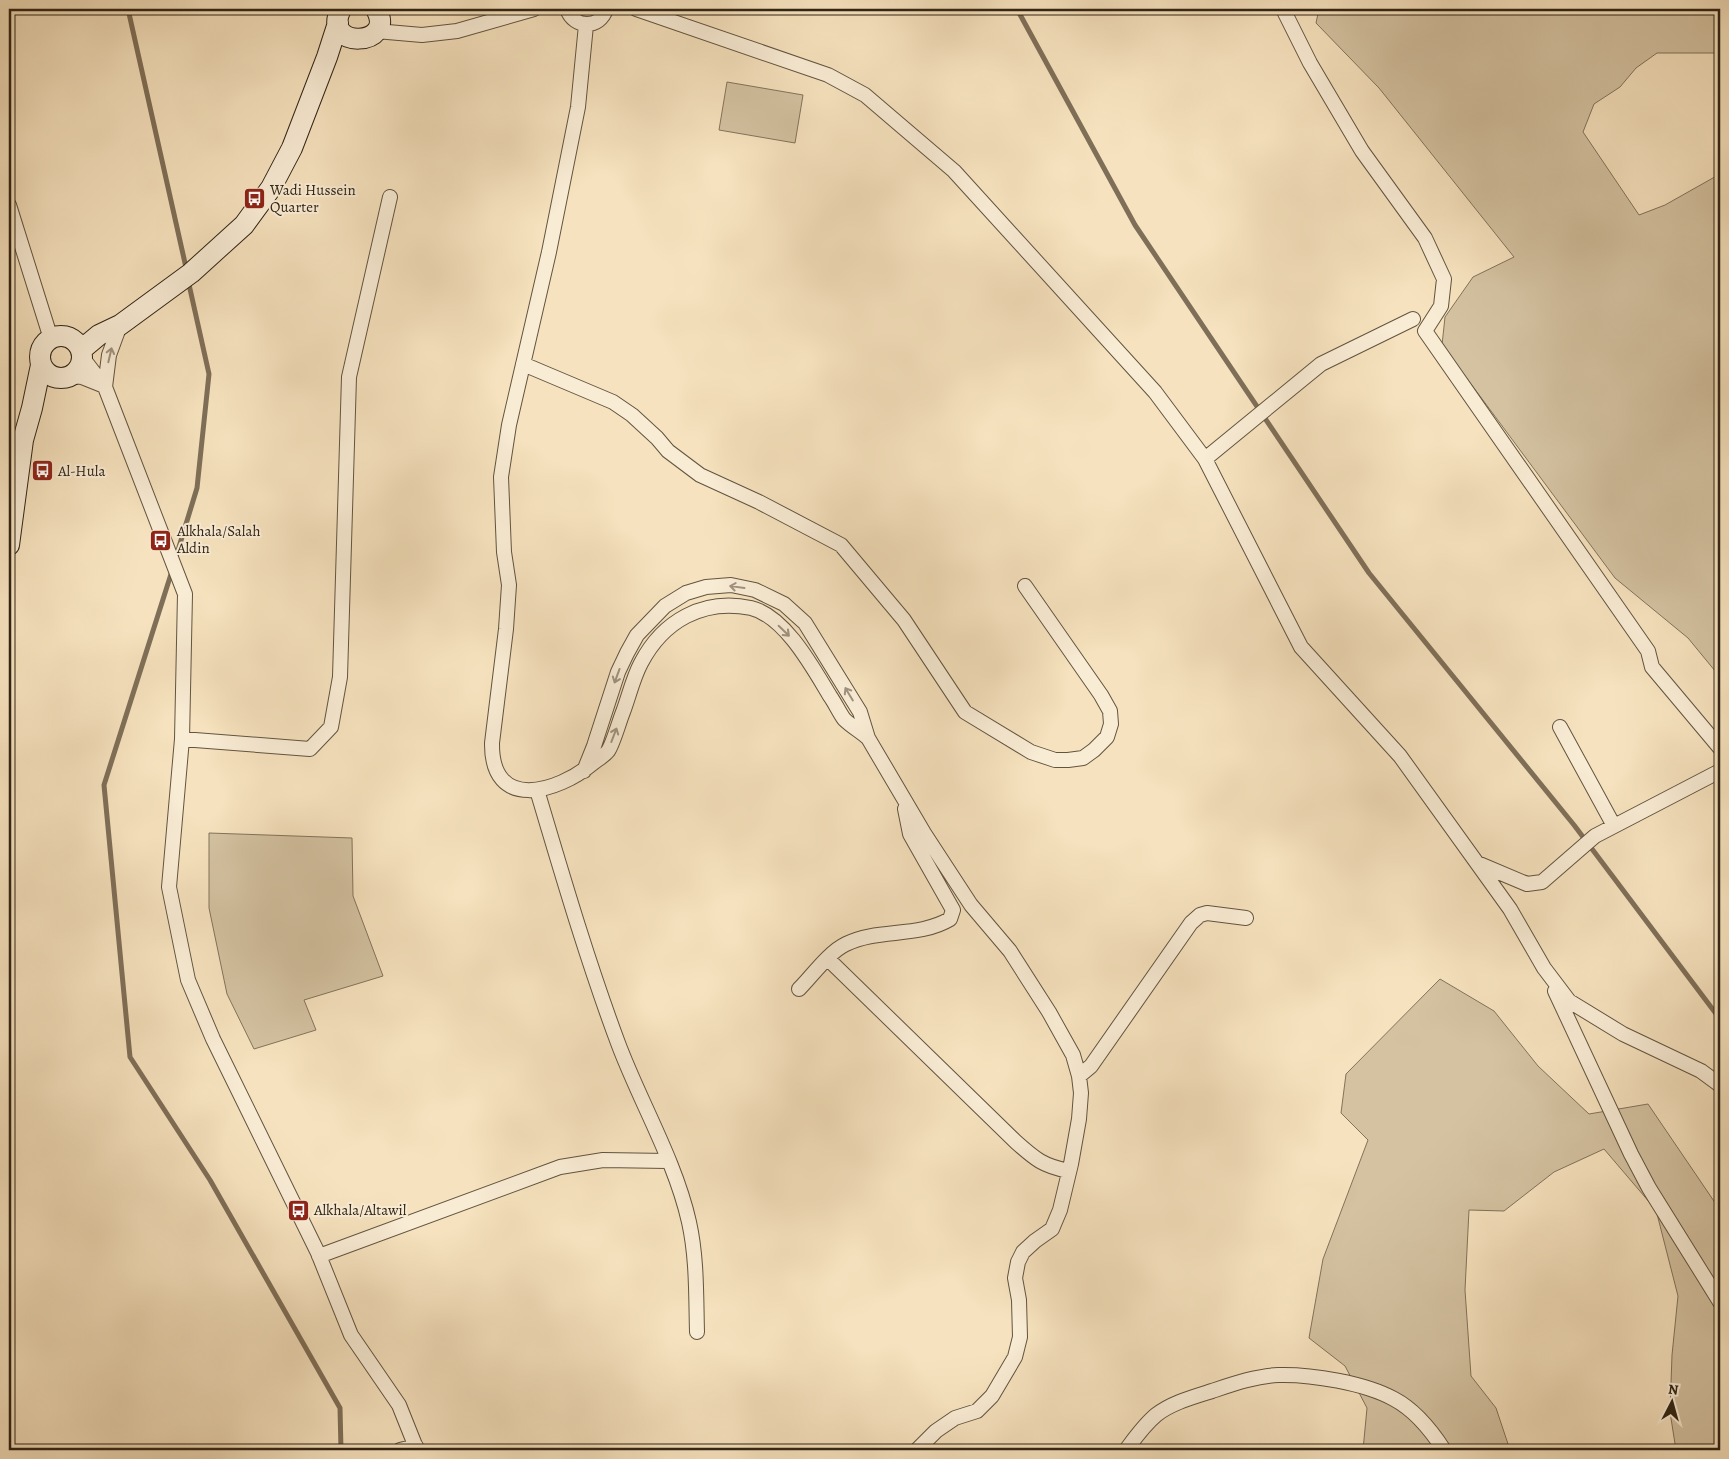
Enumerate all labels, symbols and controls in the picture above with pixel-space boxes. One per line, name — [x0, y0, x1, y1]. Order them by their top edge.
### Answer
place label: Wadi Hussein Quarter — [269, 180, 356, 217]
bus stop icon: Wadi Hussein Quarter — [242, 187, 266, 211]
one-way arrow — [106, 348, 115, 364]
bus stop icon: Al-Hula — [30, 459, 54, 483]
place label: Al-Hula — [57, 461, 105, 481]
place label: Alkhala/Salah Aldin — [176, 521, 260, 558]
bus stop icon: Alkhala/Salah Aldin — [149, 528, 173, 552]
one-way arrow — [729, 581, 745, 591]
one-way arrow — [778, 625, 790, 637]
one-way arrow — [612, 668, 621, 683]
one-way arrow — [843, 687, 853, 701]
one-way arrow — [610, 727, 619, 743]
bus stop icon: Alkhala/Altawil — [286, 1198, 310, 1222]
place label: Alkhala/Altawil — [313, 1200, 407, 1220]
north arrow — [1646, 1376, 1696, 1426]
text: N — [1667, 1380, 1679, 1400]

